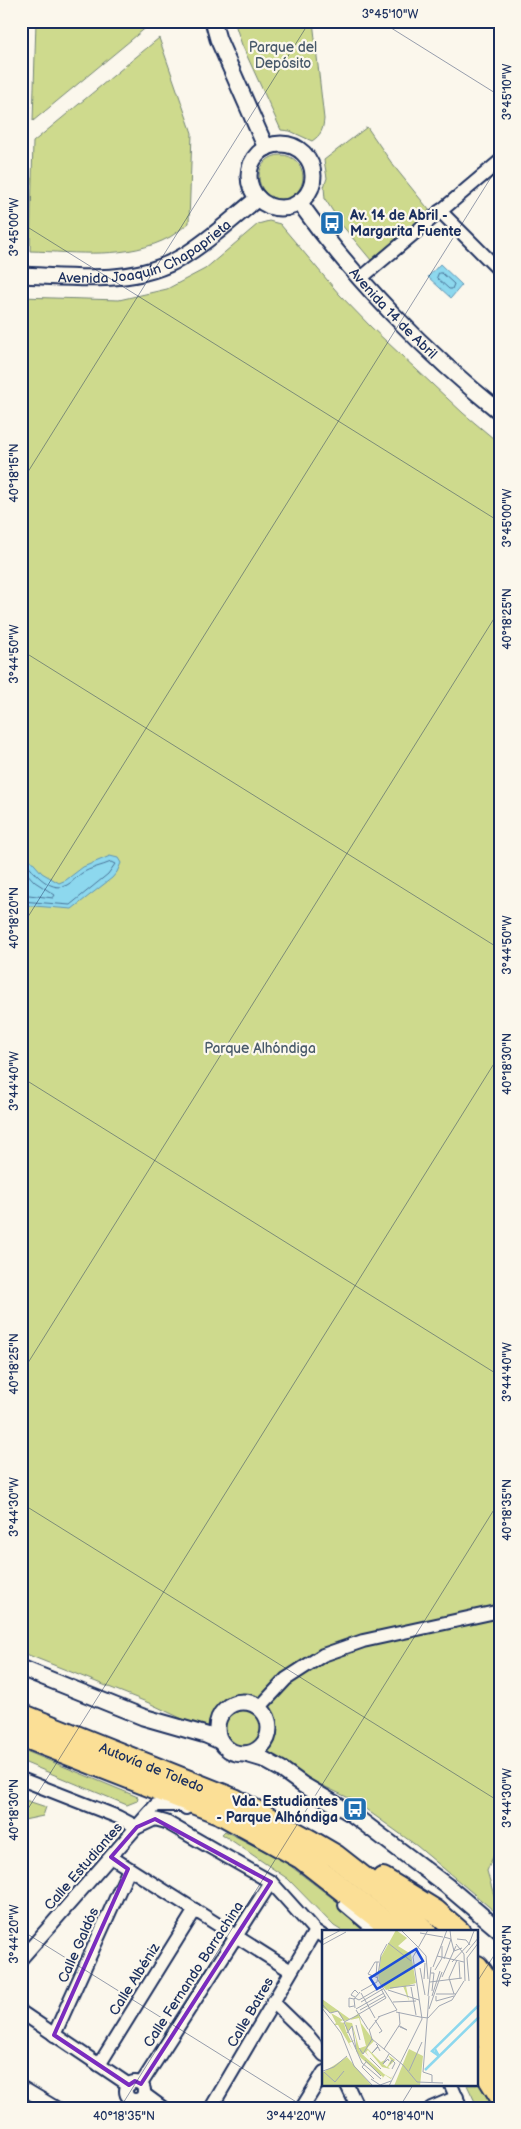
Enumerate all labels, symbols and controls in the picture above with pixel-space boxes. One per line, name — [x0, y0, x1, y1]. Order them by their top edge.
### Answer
text: 3°45'10"W — [362, 7, 418, 22]
park label: Parque del Depósito — [249, 39, 317, 72]
text: 3°45'10"W — [500, 64, 515, 120]
text: 3°45'00"W — [7, 197, 22, 257]
place label: Av. 14 de Abril - Margarita Fuente — [349, 207, 461, 240]
bus stop icon: Av. 14 de Abril - Margarita Fuente — [319, 210, 345, 236]
street label: Avenida Joaquín Chapaprieta — [58, 216, 235, 287]
street label: Avenida 14 de Abril — [345, 264, 441, 363]
text: 40°18'15"N — [7, 443, 22, 503]
text: 3°45'00"W — [500, 488, 515, 548]
text: 40°18'25"N — [500, 588, 515, 650]
text: 3°44'50"W — [7, 624, 22, 684]
text: 40°18'20"N — [7, 887, 22, 949]
text: 3°44'50"W — [500, 915, 515, 975]
text: 40°18'30"N — [500, 1033, 515, 1095]
park label: Parque Alhóndiga — [204, 1040, 316, 1057]
text: 3°44'40"W — [7, 1051, 22, 1111]
text: 40°18'25"N — [7, 1333, 22, 1395]
text: 3°44'40"W — [500, 1342, 515, 1402]
text: 3°44'30"W — [7, 1477, 22, 1537]
text: 40°18'35"N — [500, 1479, 515, 1541]
street label: Autovía de Toledo — [97, 1739, 207, 1796]
text: 3°44'30"W — [500, 1768, 515, 1828]
text: 40°18'30"N — [7, 1779, 22, 1841]
place label: Vda. Estudiantes - Parque Alhóndiga — [216, 1793, 338, 1826]
bus stop icon: Vda. Estudiantes - Parque Alhóndiga — [342, 1796, 368, 1822]
street label: Calle Estudiantes — [41, 1819, 126, 1914]
street label: Calle Fernando Barrachina — [140, 1898, 247, 2050]
text: 3°44'20"W — [7, 1904, 22, 1964]
street label: Calle Galdós — [54, 1905, 103, 1985]
text: 40°18'40"N — [500, 1925, 515, 1987]
inset map — [322, 1930, 478, 2086]
street label: Calle Albéniz — [105, 1940, 164, 2019]
street label: Calle Batres — [224, 1974, 277, 2050]
text: 40°18'35"N — [93, 2109, 155, 2124]
text: 3°44'20"W — [266, 2109, 326, 2124]
text: 40°18'40"N — [372, 2109, 434, 2124]

